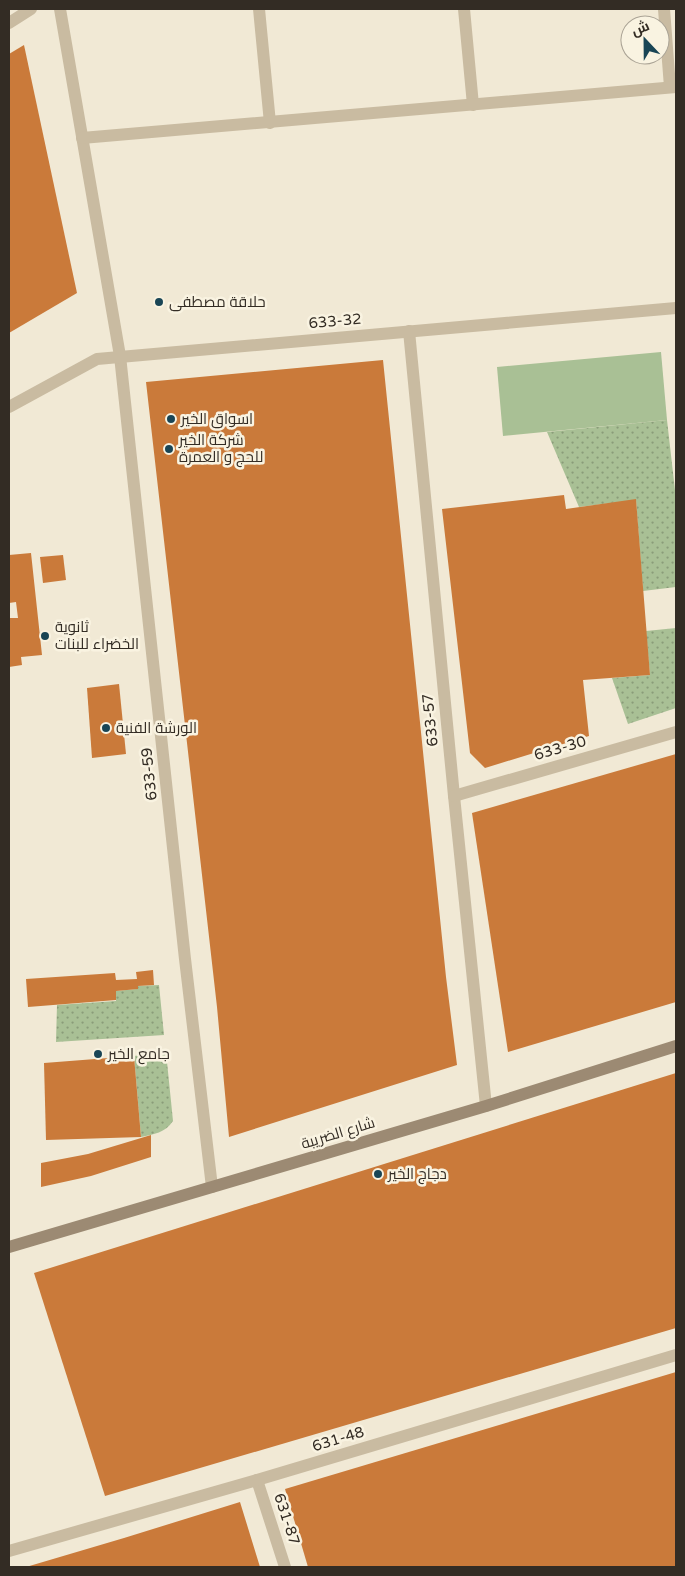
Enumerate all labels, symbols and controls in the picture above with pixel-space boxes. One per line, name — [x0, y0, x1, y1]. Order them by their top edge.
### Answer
north arrow — [620, 15, 670, 65]
text: ش — [629, 17, 652, 40]
place label: حلاقة مصطفى — [169, 293, 266, 312]
marker: حلاقة مصطفى — [153, 296, 165, 308]
street label: 633-32 — [308, 310, 362, 332]
place label: اسواق الخير — [180, 410, 253, 429]
marker: اسواق الخير — [165, 413, 177, 425]
place label: شركة الخير للحج و العمرة — [178, 431, 263, 468]
marker: شركة الخير للحج و العمرة — [163, 443, 175, 455]
place label: ثانوية الخضراء للبنات — [55, 618, 139, 653]
marker: ثانوية الخضراء للبنات — [39, 630, 51, 642]
street label: 633-57 — [418, 693, 442, 747]
place label: الورشة الفنية — [116, 719, 197, 737]
marker: الورشة الفنية — [100, 722, 112, 734]
street label: 633-30 — [532, 732, 588, 764]
street label: 633-59 — [137, 747, 161, 801]
place label: جامع الخير — [107, 1045, 170, 1065]
marker: جامع الخير — [92, 1048, 104, 1060]
street label: شارع الضريبة — [299, 1113, 378, 1155]
place label: دجاج الخير — [387, 1165, 447, 1185]
marker: دجاج الخير — [372, 1168, 384, 1180]
street label: 631-48 — [310, 1423, 366, 1455]
street label: 631-87 — [270, 1491, 304, 1547]

